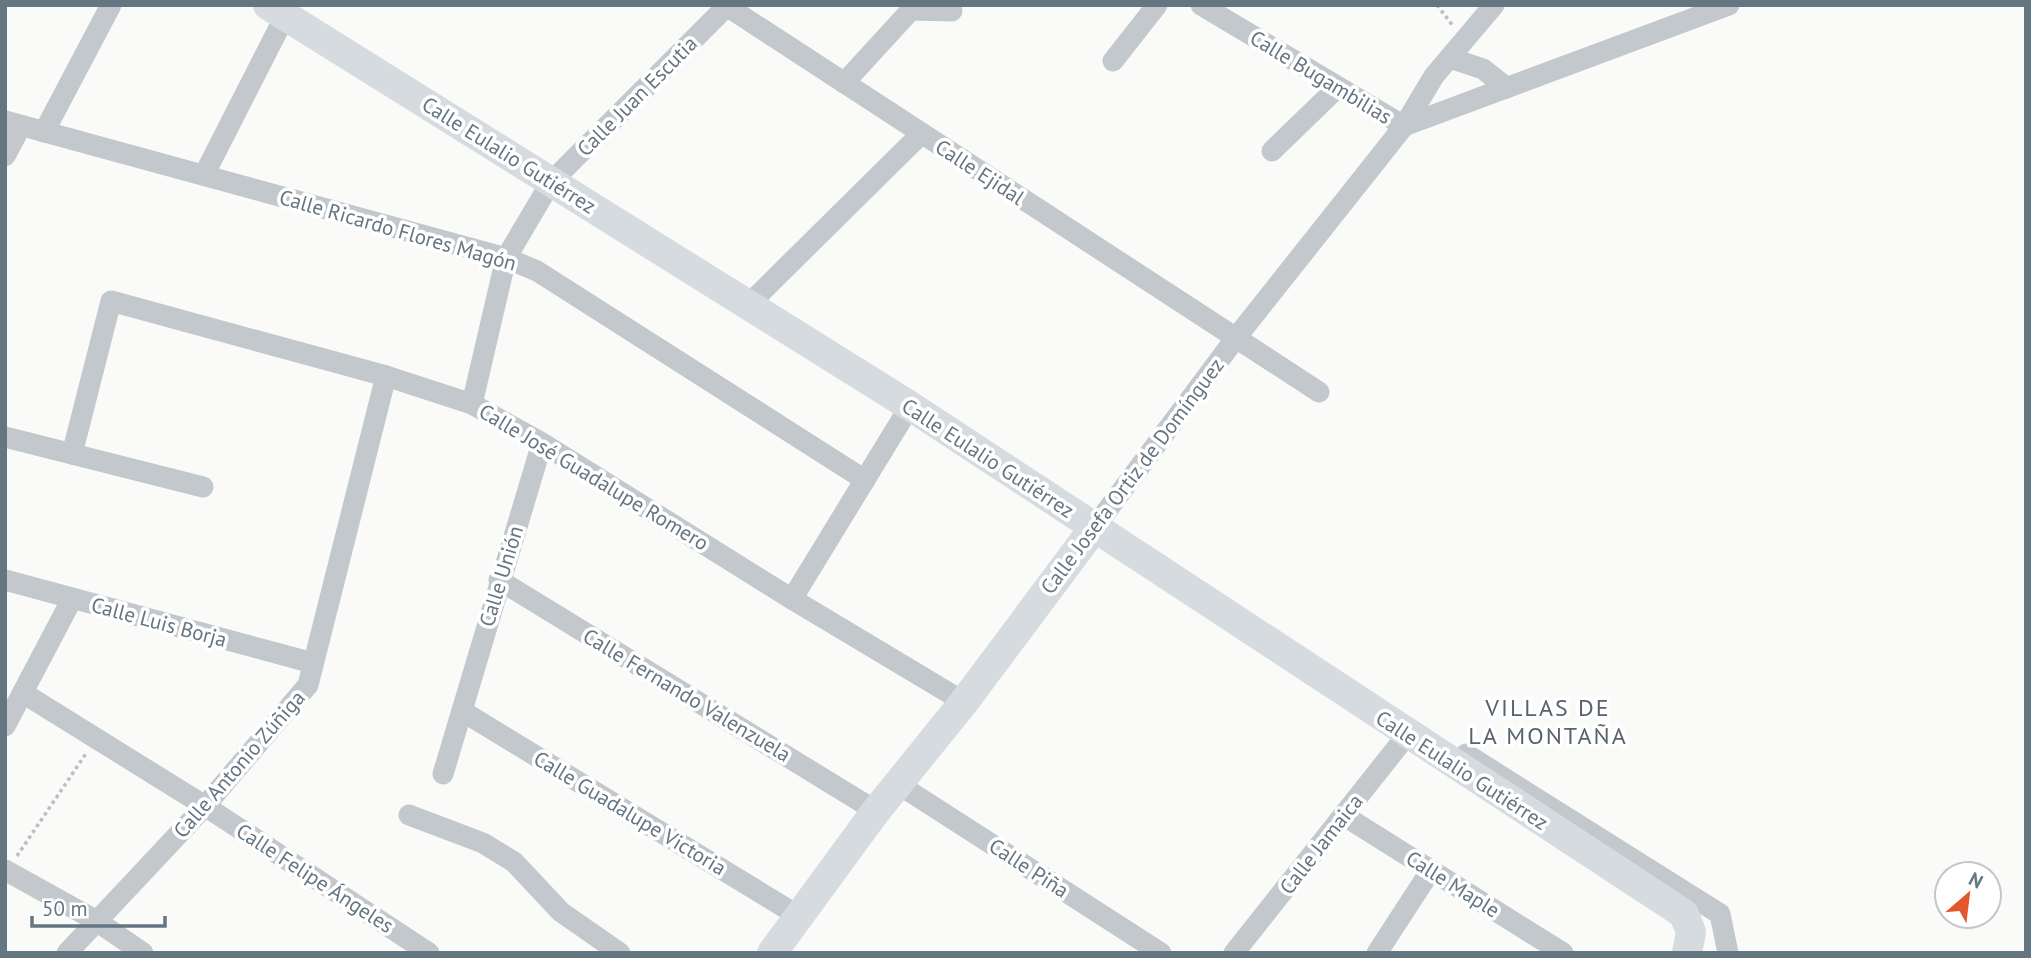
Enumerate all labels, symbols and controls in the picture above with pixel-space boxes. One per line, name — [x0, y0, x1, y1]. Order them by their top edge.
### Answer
street label: Calle Bugambilias — [1245, 24, 1397, 130]
street label: Calle Juan Escutia — [571, 30, 703, 162]
street label: Calle Eulalio Gutiérrez — [417, 91, 601, 219]
street label: Calle Ejidal — [930, 133, 1030, 211]
street label: Calle Ricardo Flores Magón — [276, 183, 520, 277]
street label: Calle Josefa Ortiz de Domínguez — [1034, 353, 1230, 599]
street label: Calle Eulalio Gutiérrez — [897, 392, 1079, 524]
street label: Calle José Guadalupe Romero — [474, 398, 714, 556]
street label: Calle Unión — [473, 522, 529, 630]
street label: Calle Luis Borja — [88, 591, 230, 653]
street label: Calle Fernando Valenzuela — [578, 622, 796, 768]
street label: Calle Antonio Zúñiga — [167, 685, 311, 843]
district label: VILLAS DE LA MONTAÑA — [1468, 692, 1628, 751]
street label: Calle Eulalio Gutiérrez — [1371, 704, 1553, 836]
street label: Calle Guadalupe Victoria — [529, 745, 731, 881]
street label: Calle Jamaica — [1273, 788, 1369, 900]
street label: Calle Felipe Ángeles — [231, 817, 399, 939]
street label: Calle Piña — [984, 832, 1074, 904]
street label: Calle Maple — [1401, 845, 1505, 923]
north arrow — [1933, 860, 2003, 930]
text: N — [1965, 866, 1987, 894]
scale bar — [32, 884, 164, 928]
text: 50 m — [42, 895, 88, 922]

